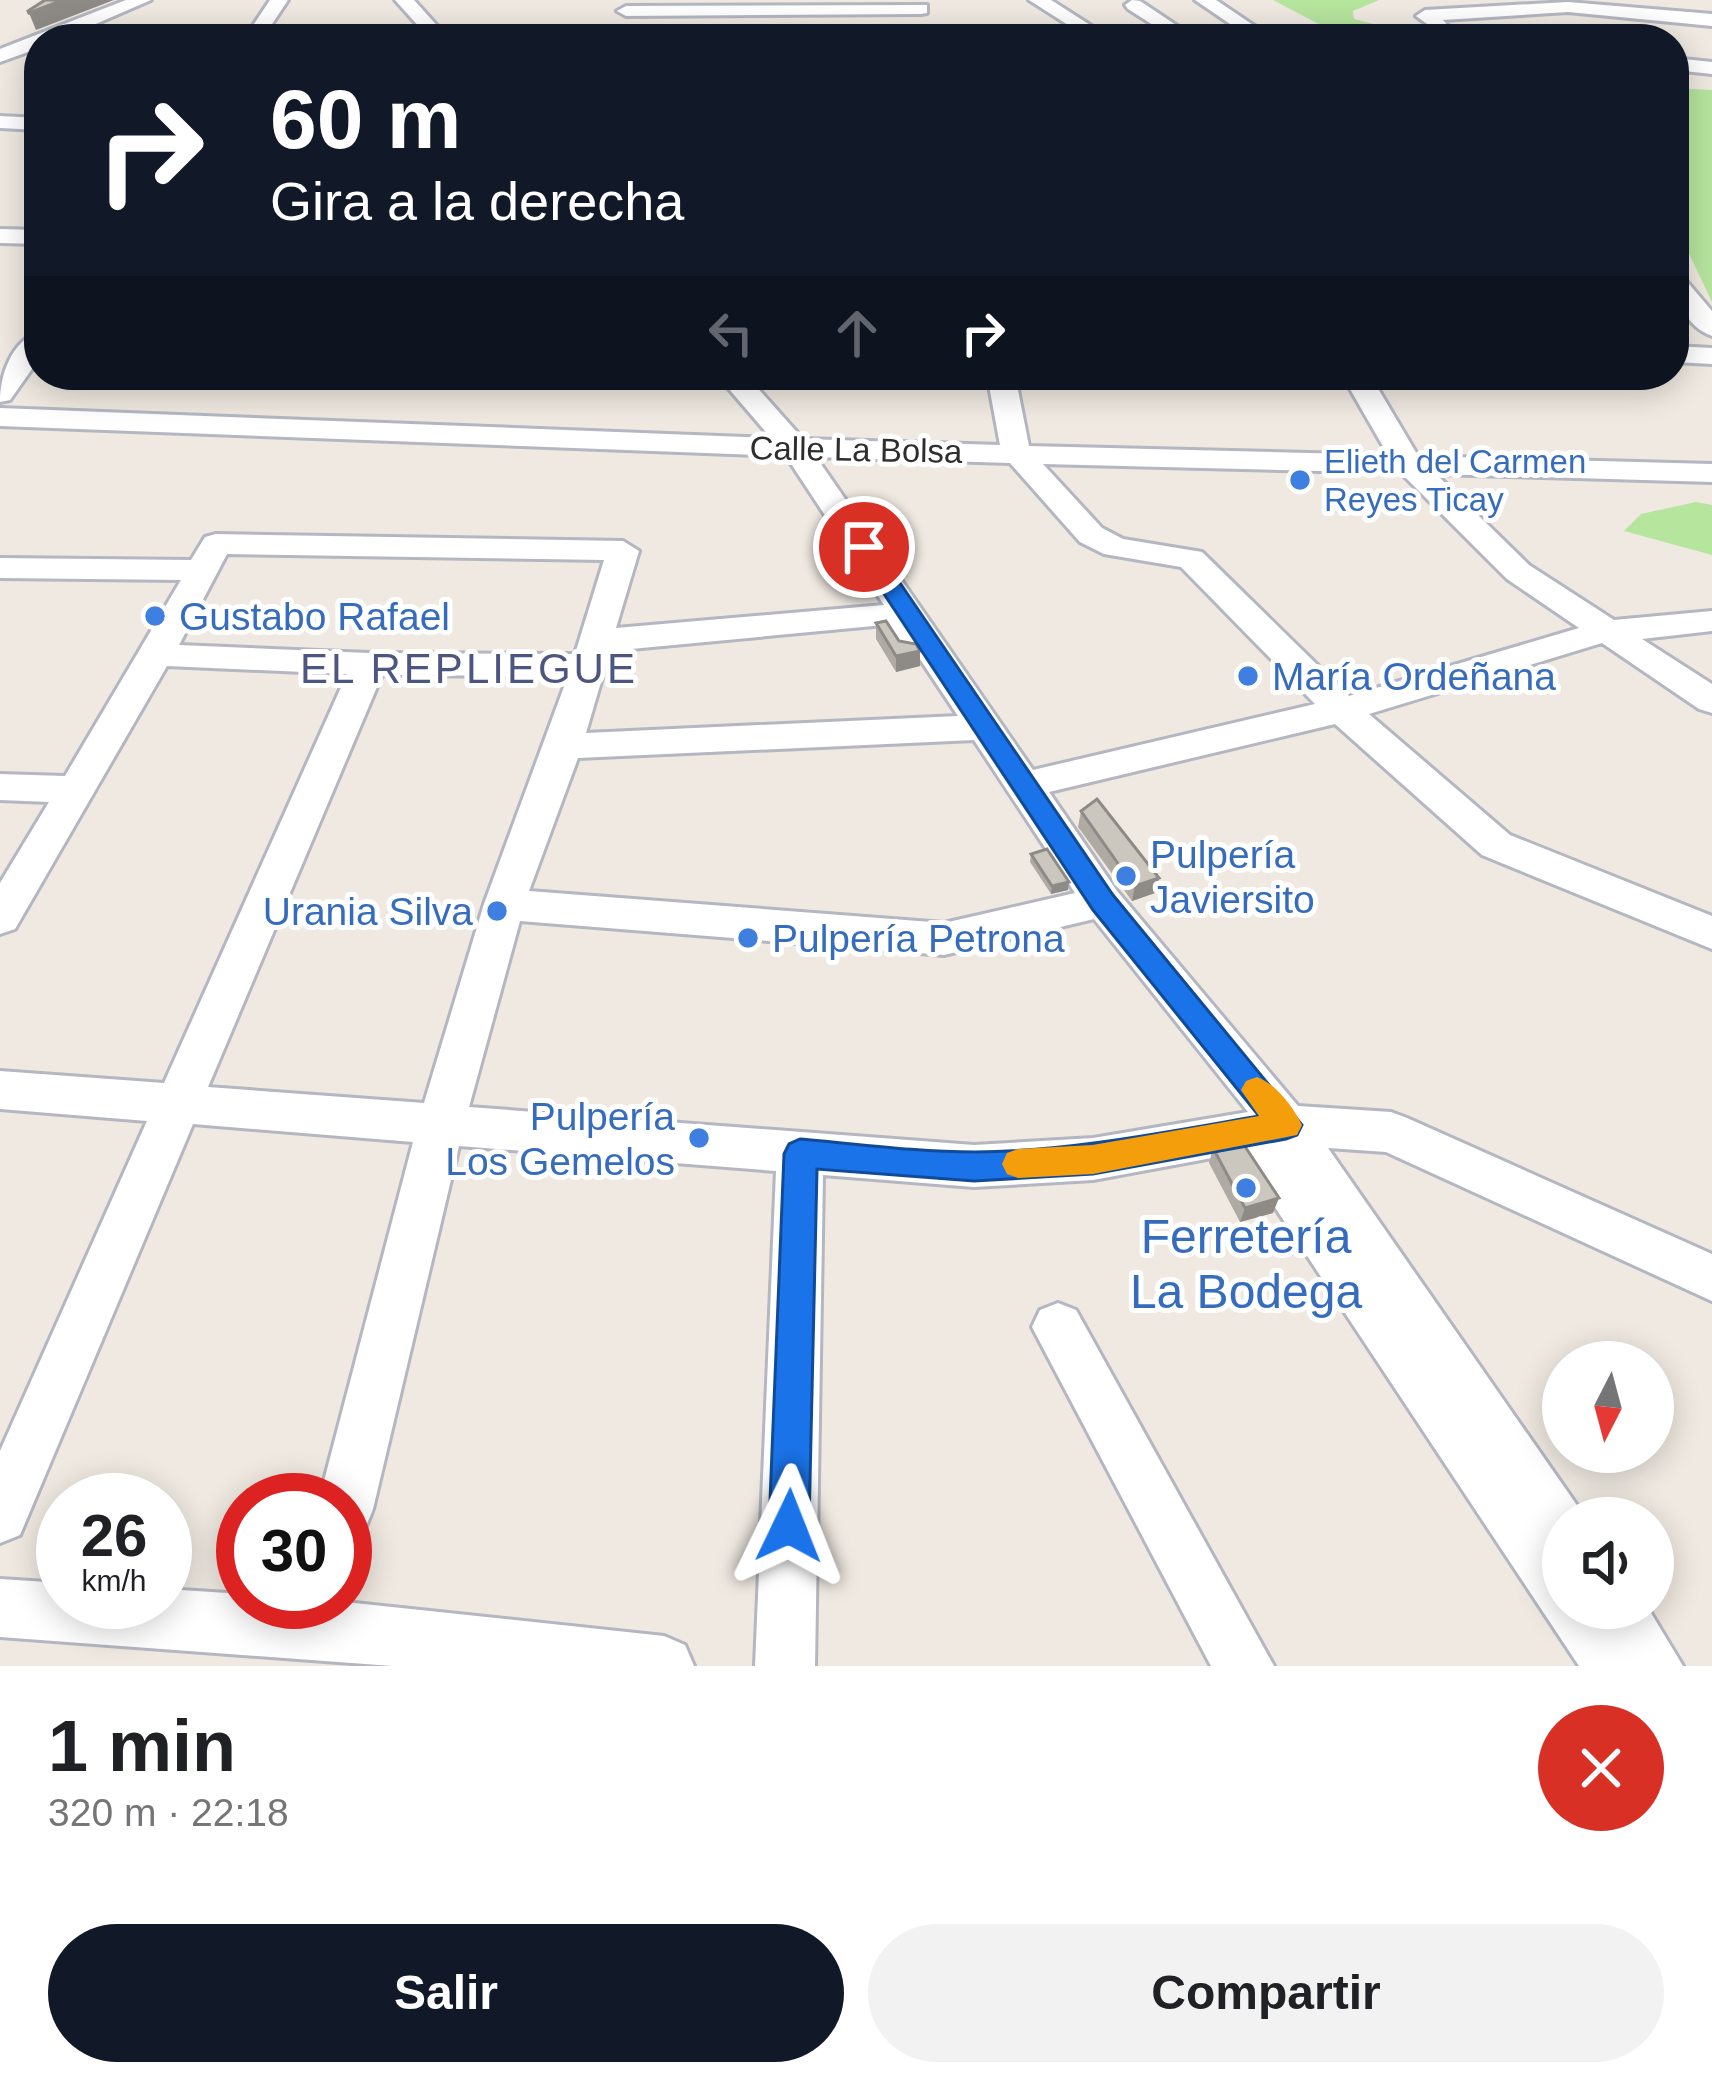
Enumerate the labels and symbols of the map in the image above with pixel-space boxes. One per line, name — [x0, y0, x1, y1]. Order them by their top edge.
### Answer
street label: Calle La Bolsa — [749, 429, 963, 470]
place label: Elieth del Carmen Reyes Ticay — [1324, 443, 1586, 518]
marker: Elieth del Carmen Reyes Ticay — [1287, 467, 1313, 493]
pin — [813, 496, 915, 598]
place label: Gustabo Rafael — [179, 595, 450, 638]
marker: Gustabo Rafael — [142, 603, 168, 629]
district label: EL REPLIEGUE — [300, 645, 638, 692]
place label: María Ordeñana — [1272, 655, 1556, 698]
marker: María Ordeñana — [1235, 663, 1261, 689]
place label: Pulpería Javiersito — [1150, 833, 1315, 921]
marker: Pulpería Javiersito — [1113, 863, 1139, 889]
place label: Urania Silva — [263, 890, 473, 933]
marker: Urania Silva — [484, 898, 510, 924]
place label: Pulpería Petrona — [772, 917, 1065, 960]
marker: Pulpería Petrona — [735, 925, 761, 951]
place label: Pulpería Los Gemelos — [445, 1095, 675, 1183]
marker: Pulpería Los Gemelos — [686, 1125, 712, 1151]
marker: Ferretería La Bodega — [1233, 1175, 1259, 1201]
place label: Ferretería La Bodega — [1130, 1210, 1362, 1318]
north arrow — [1542, 1341, 1674, 1473]
position arrow — [726, 1463, 852, 1589]
speed limit sign: 30 — [216, 1473, 372, 1629]

